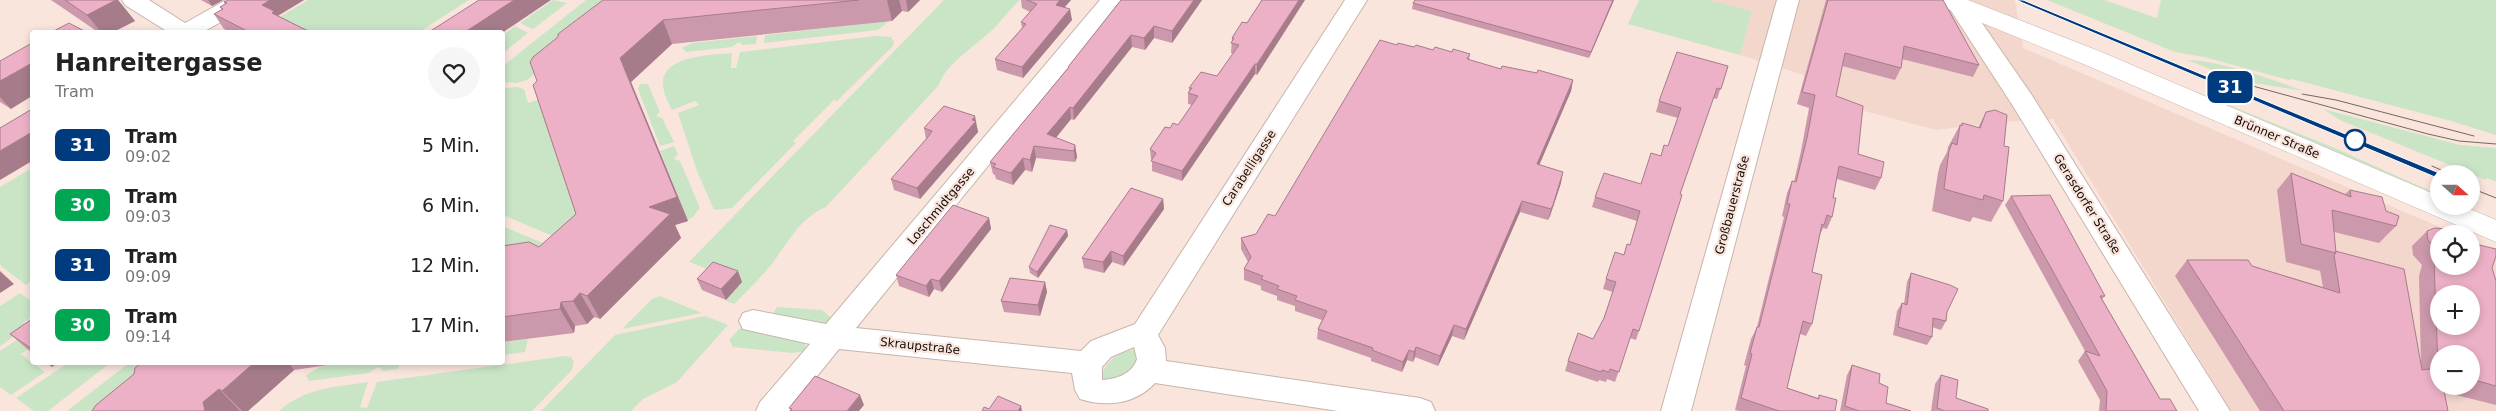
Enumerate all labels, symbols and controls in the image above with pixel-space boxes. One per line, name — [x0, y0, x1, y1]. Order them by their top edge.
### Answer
button: heart — [428, 47, 480, 99]
text: Hanreitergasse — [55, 49, 263, 77]
line badge: 31 — [2208, 71, 2252, 103]
text: 31 — [2217, 76, 2243, 97]
text: Tram — [55, 82, 94, 101]
street label: Brünner Straße — [2232, 113, 2322, 161]
text: Tram — [125, 125, 178, 147]
street label: Carabelligasse — [1219, 127, 1279, 209]
unlabelled marker — [2344, 129, 2366, 151]
text: 31 — [70, 134, 95, 155]
text: 5 Min. — [422, 134, 480, 156]
text: 09:02 — [125, 147, 171, 166]
street label: Gerasdorfer Straße — [2051, 152, 2123, 256]
street label: Großbauerstraße — [1712, 154, 1752, 256]
street label: Loschmidtgasse — [905, 165, 977, 247]
north arrow — [2430, 165, 2480, 215]
map controls — [2430, 165, 2480, 395]
text: Tram — [125, 185, 178, 207]
text: 30 — [70, 194, 95, 215]
text: 6 Min. — [422, 194, 480, 216]
text: 09:03 — [125, 207, 171, 226]
button: locate — [2430, 225, 2480, 275]
text: Tram — [125, 245, 178, 267]
text: 31 — [70, 254, 95, 275]
text: 12 Min. — [410, 254, 480, 276]
text: 09:09 — [125, 267, 171, 286]
button: + — [2430, 285, 2480, 335]
text: Tram — [125, 305, 178, 327]
text: 30 — [70, 314, 95, 335]
text: 17 Min. — [410, 314, 480, 336]
text: 09:14 — [125, 327, 171, 346]
street label: Skraupstraße — [879, 335, 961, 357]
button: − — [2430, 345, 2480, 395]

